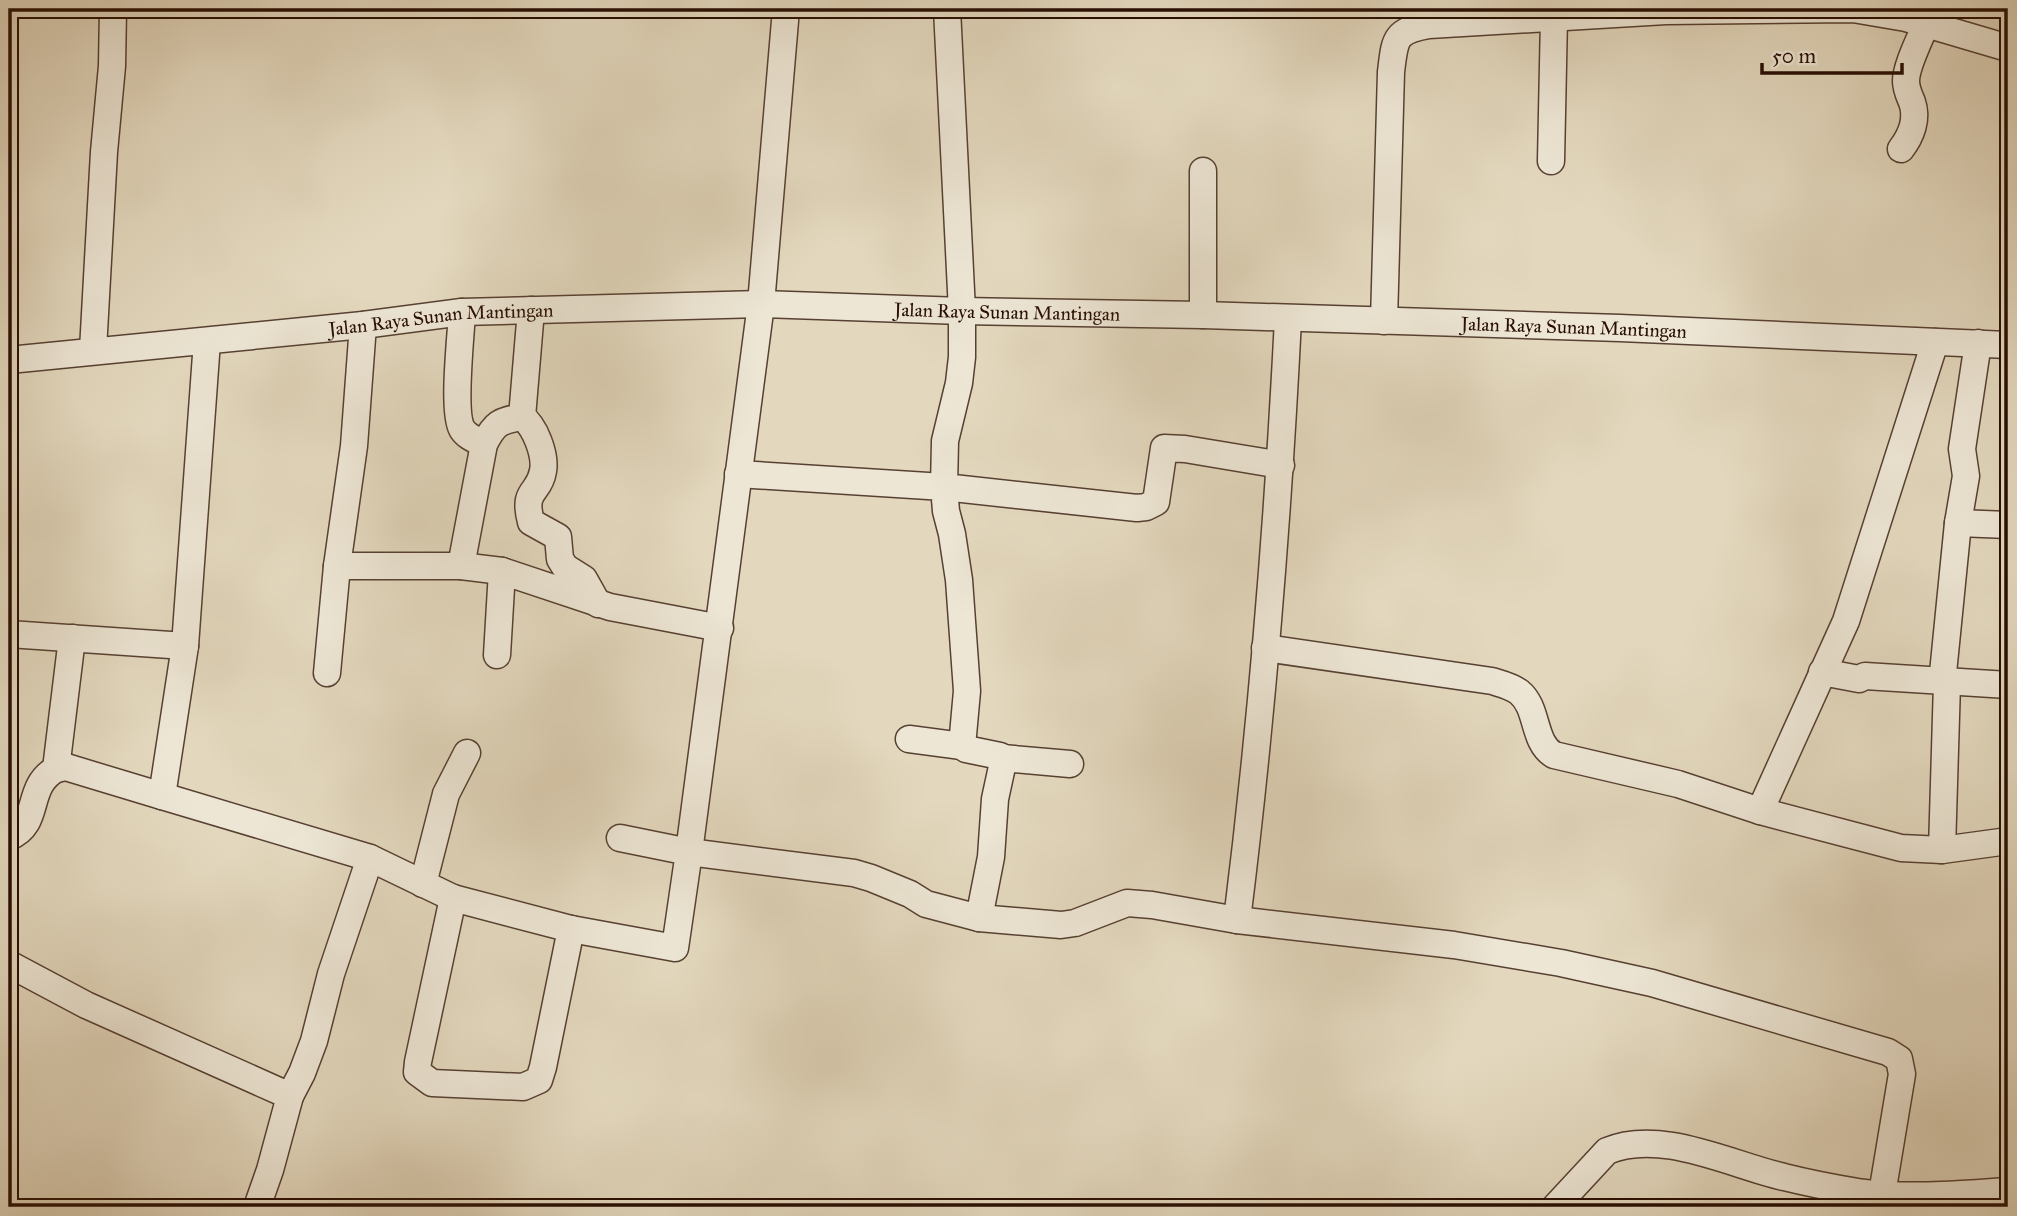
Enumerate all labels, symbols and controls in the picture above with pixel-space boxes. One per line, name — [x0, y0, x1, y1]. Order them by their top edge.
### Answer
scale bar — [1762, 32, 1902, 76]
text: 50 m — [1772, 43, 1817, 69]
street label: Jalan Raya Sunan Mantingan — [892, 297, 1120, 326]
street label: Jalan Raya Sunan Mantingan — [325, 298, 554, 341]
street label: Jalan Raya Sunan Mantingan — [1459, 311, 1687, 343]

